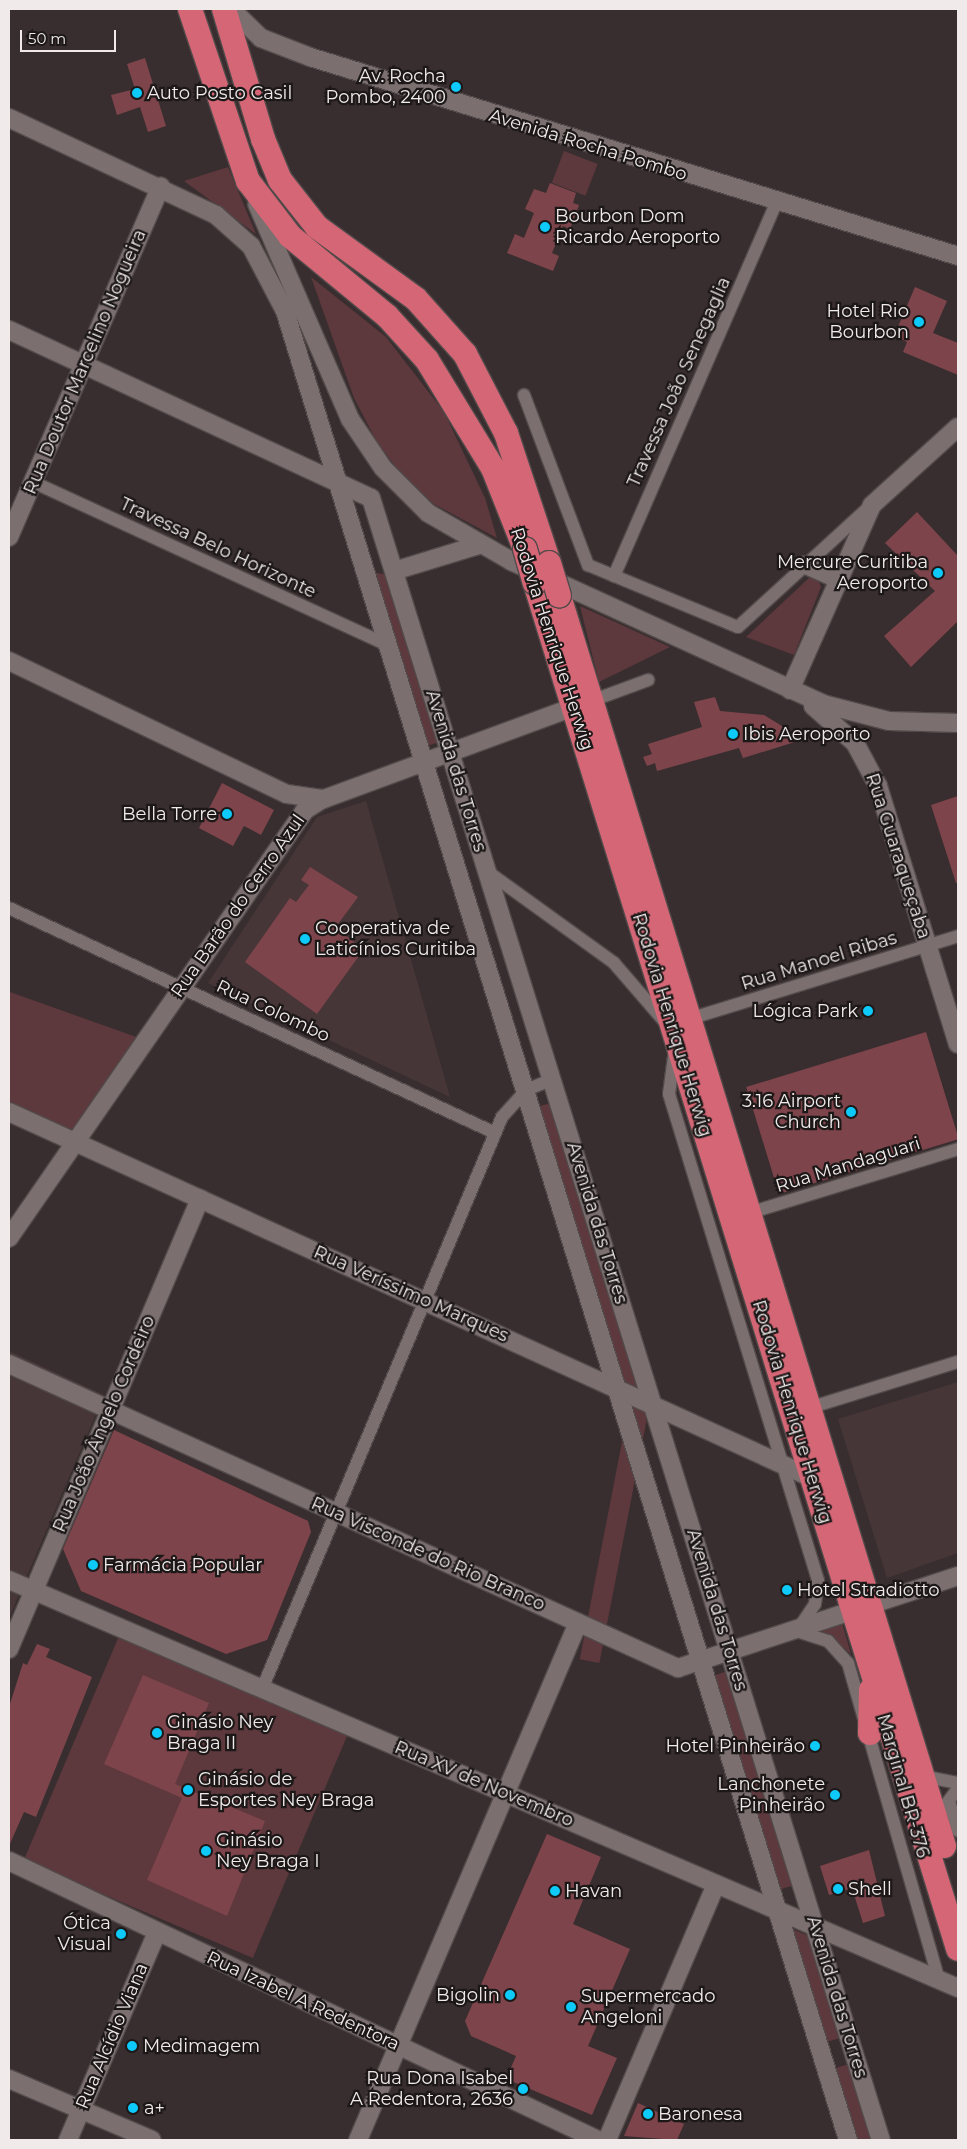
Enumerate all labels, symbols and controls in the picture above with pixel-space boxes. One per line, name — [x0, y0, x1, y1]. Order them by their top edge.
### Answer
scale bar — [22, 20, 119, 52]
text: 50 m — [28, 29, 66, 48]
place label: Av. Rocha Pombo, 2400 — [326, 66, 446, 108]
marker: Av. Rocha Pombo, 2400 — [450, 81, 462, 93]
place label: Auto Posto Casil — [147, 82, 292, 104]
marker: Auto Posto Casil — [131, 87, 143, 99]
street label: Avenida Rocha Pombo — [486, 105, 690, 185]
place label: Bourbon Dom Ricardo Aeroporto — [555, 206, 720, 248]
marker: Bourbon Dom Ricardo Aeroporto — [539, 221, 551, 233]
street label: Rua Doutor Marcelino Nogueira — [19, 226, 151, 498]
street label: Travessa João Senegaglia — [623, 274, 735, 490]
place label: Hotel Rio Bourbon — [827, 301, 909, 344]
marker: Hotel Rio Bourbon — [913, 316, 925, 328]
street label: Travessa Belo Horizonte — [117, 493, 319, 603]
street label: Rodovia Henrique Herwig — [506, 525, 598, 753]
place label: Mercure Curitiba Aeroporto — [777, 552, 928, 594]
marker: Mercure Curitiba Aeroporto — [932, 567, 944, 579]
street label: Avenida das Torres — [421, 688, 491, 854]
place label: Ibis Aeroporto — [743, 723, 870, 745]
marker: Ibis Aeroporto — [727, 728, 739, 740]
street label: Rua Guaraqueçaba — [861, 770, 935, 942]
place label: Bella Torre — [122, 803, 217, 825]
marker: Bella Torre — [221, 808, 233, 820]
street label: Rua Barão do Cerro Azul — [167, 810, 309, 1002]
street label: Rodovia Henrique Herwig — [628, 910, 716, 1140]
place label: Cooperativa de Laticínios Curitiba — [315, 918, 476, 961]
street label: Rua Manoel Ribas — [739, 927, 899, 995]
marker: Cooperativa de Laticínios Curitiba — [299, 933, 311, 945]
street label: Rua Colombo — [213, 975, 333, 1047]
place label: Lógica Park — [752, 1000, 858, 1022]
marker: Lógica Park — [862, 1005, 874, 1017]
place label: 3.16 Airport Church — [742, 1091, 841, 1134]
marker: 3.16 Airport Church — [845, 1106, 857, 1118]
street label: Rua Mandaguari — [773, 1133, 923, 1197]
street label: Avenida das Torres — [562, 1140, 632, 1306]
street label: Rua Veríssimo Marques — [310, 1241, 512, 1347]
street label: Rodovia Henrique Herwig — [748, 1297, 836, 1527]
street label: Rua João Ângelo Cordeiro — [48, 1312, 160, 1536]
street label: Rua Visconde do Rio Branco — [308, 1493, 548, 1615]
street label: Avenida das Torres — [682, 1527, 752, 1693]
place label: Farmácia Popular — [103, 1554, 263, 1576]
marker: Farmácia Popular — [87, 1559, 99, 1571]
place label: Hotel Stradiotto — [797, 1579, 939, 1601]
marker: Hotel Stradiotto — [781, 1584, 793, 1596]
place label: Ginásio Ney Braga II — [167, 1712, 273, 1755]
street label: Marginal BR-376 — [872, 1712, 934, 1860]
marker: Ginásio Ney Braga II — [151, 1727, 163, 1739]
place label: Hotel Pinheirão — [665, 1735, 805, 1757]
street label: Rua XV de Novembro — [391, 1736, 577, 1832]
marker: Hotel Pinheirão — [809, 1740, 821, 1752]
place label: Ginásio de Esportes Ney Braga — [198, 1769, 374, 1812]
place label: Lanchonete Pinheirão — [717, 1774, 825, 1816]
marker: Ginásio de Esportes Ney Braga — [182, 1784, 194, 1796]
marker: Lanchonete Pinheirão — [829, 1789, 841, 1801]
place label: Ginásio Ney Braga I — [216, 1830, 320, 1872]
marker: Ginásio Ney Braga I — [200, 1845, 212, 1857]
place label: Shell — [848, 1878, 892, 1900]
place label: Havan — [565, 1880, 622, 1902]
marker: Shell — [832, 1883, 844, 1895]
marker: Havan — [549, 1885, 561, 1897]
place label: Ótica Visual — [58, 1913, 111, 1956]
street label: Avenida das Torres — [802, 1914, 872, 2080]
marker: Ótica Visual — [115, 1928, 127, 1940]
street label: Rua Izabel A Redentora — [203, 1947, 403, 2055]
street label: Rua Alcídio Viana — [71, 1960, 153, 2112]
place label: Bigolin — [436, 1984, 500, 2006]
place label: Supermercado Angeloni — [581, 1986, 716, 2028]
marker: Bigolin — [504, 1989, 516, 2001]
marker: Supermercado Angeloni — [565, 2001, 577, 2013]
place label: Medimagem — [143, 2035, 260, 2057]
marker: Medimagem — [125, 2039, 139, 2053]
place label: Rua Dona Isabel A Redentora, 2636 — [350, 2068, 513, 2110]
marker: Rua Dona Isabel A Redentora, 2636 — [517, 2083, 529, 2095]
place label: a+ — [144, 2097, 165, 2119]
marker: a+ — [126, 2101, 140, 2115]
place label: Baronesa — [658, 2103, 743, 2125]
marker: Baronesa — [642, 2108, 654, 2120]

